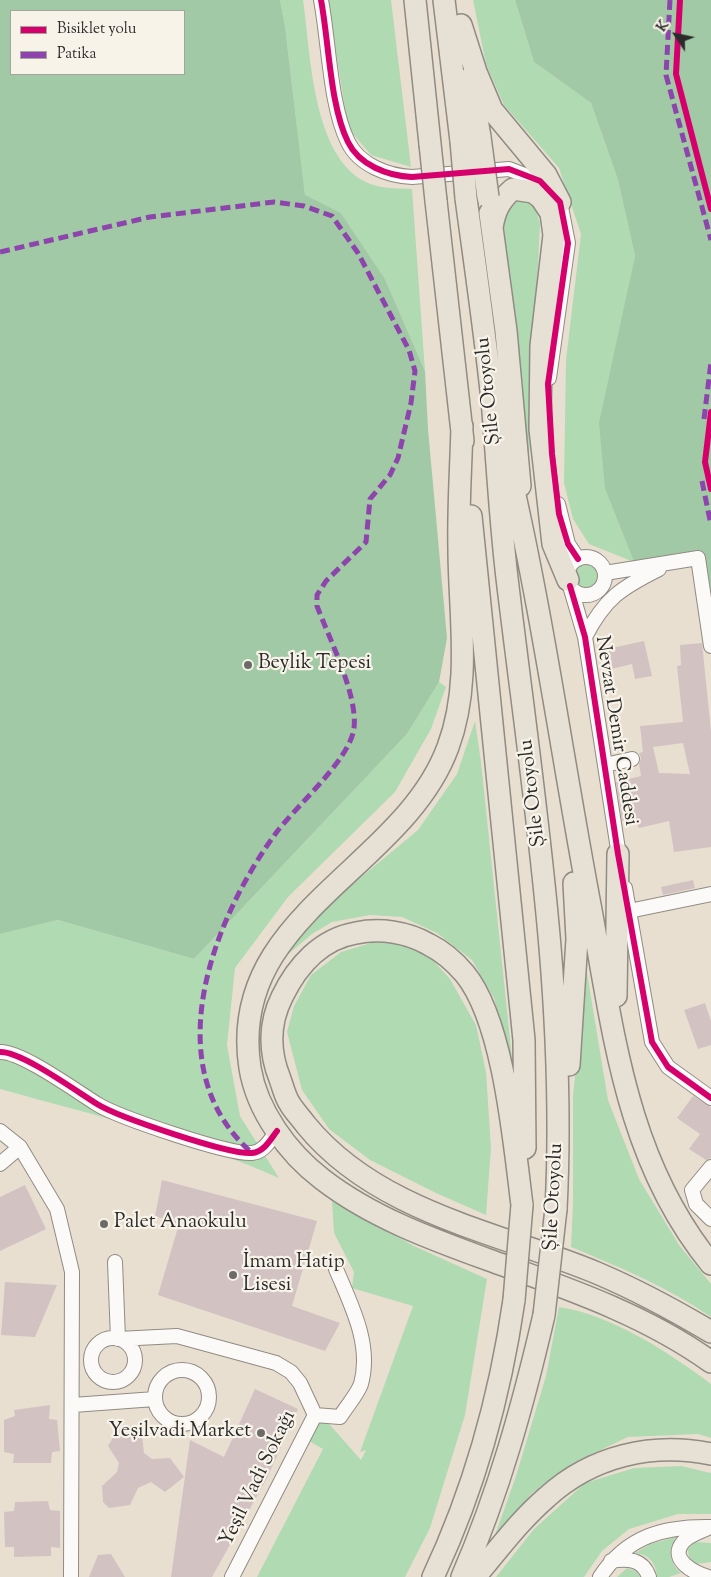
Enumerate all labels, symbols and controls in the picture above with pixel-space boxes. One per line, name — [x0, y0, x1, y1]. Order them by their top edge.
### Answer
legend — [10, 10, 185, 75]
north arrow — [651, 10, 701, 60]
text: K — [652, 17, 675, 36]
text: Bisiklet yolu — [57, 19, 136, 40]
text: Patika — [57, 44, 97, 65]
street label: Şile Otoyolu — [472, 336, 508, 446]
street label: Nevzat Demir Caddesi — [588, 634, 642, 828]
place label: Beylik Tepesi — [258, 653, 371, 677]
marker: Beylik Tepesi — [242, 659, 254, 671]
street label: Şile Otoyolu — [515, 738, 553, 848]
street label: Şile Otoyolu — [540, 1142, 570, 1252]
place label: Palet Anaokulu — [114, 1212, 247, 1236]
marker: Palet Anaokulu — [98, 1218, 110, 1230]
place label: İmam Hatip Lisesi — [243, 1252, 344, 1299]
marker: İmam Hatip Lisesi — [227, 1269, 239, 1281]
street label: Yeşil Vadi Sokağı — [216, 1407, 302, 1551]
place label: Yeşilvadi Market — [109, 1421, 251, 1445]
marker: Yeşilvadi Market — [255, 1427, 267, 1439]

